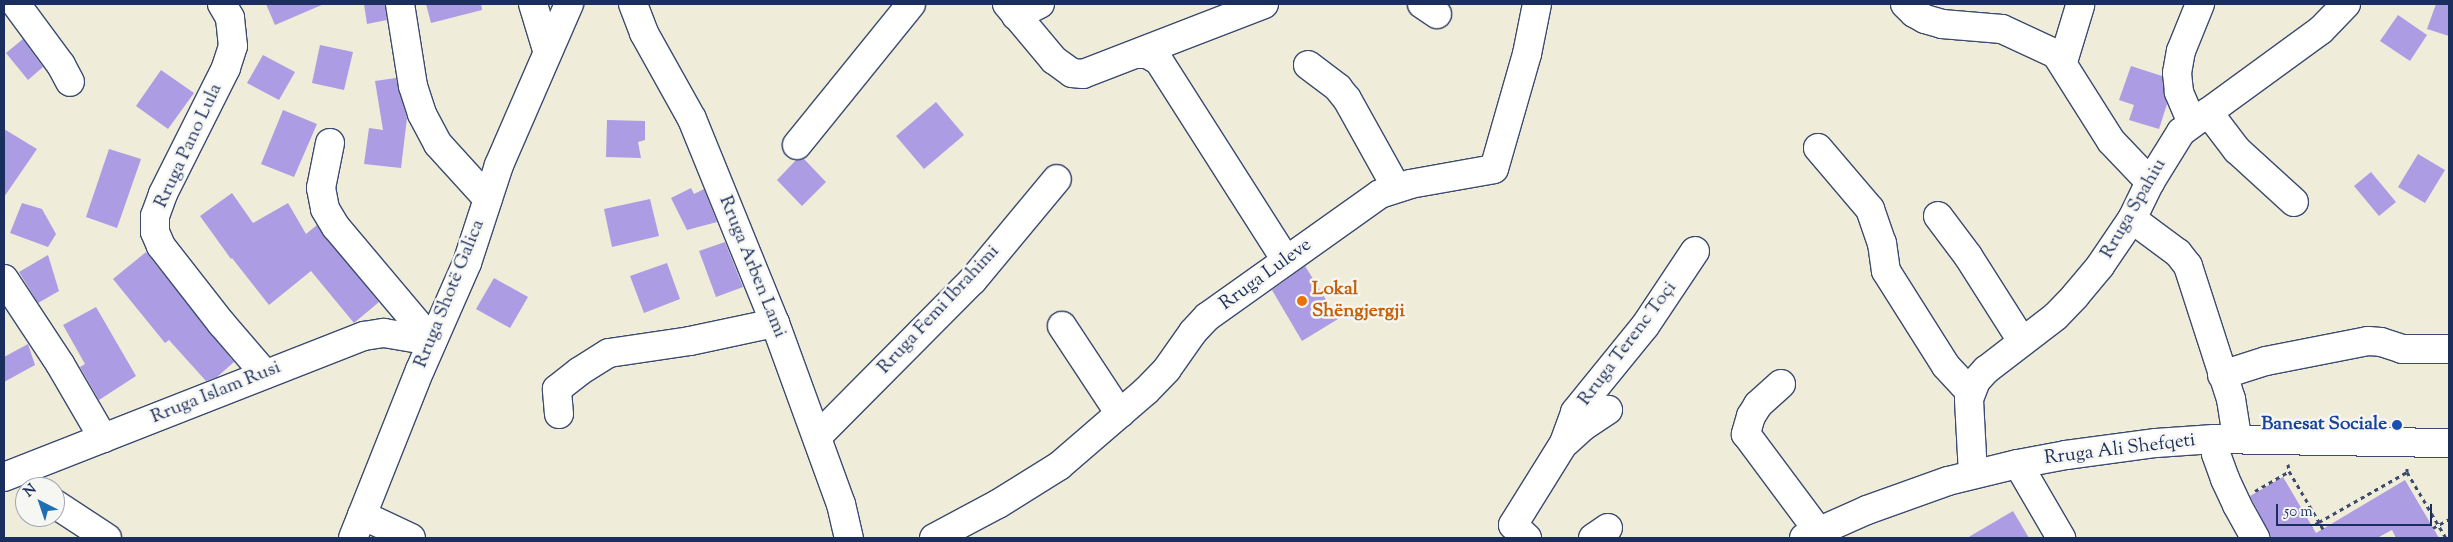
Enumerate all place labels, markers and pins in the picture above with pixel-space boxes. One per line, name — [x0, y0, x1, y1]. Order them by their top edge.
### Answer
place label: Lokal Shëngjergji — [1312, 279, 1405, 323]
marker: Lokal Shëngjergji — [1296, 295, 1308, 307]
place label: Banesat Sociale — [2261, 414, 2387, 436]
marker: Banesat Sociale — [2391, 419, 2403, 431]

